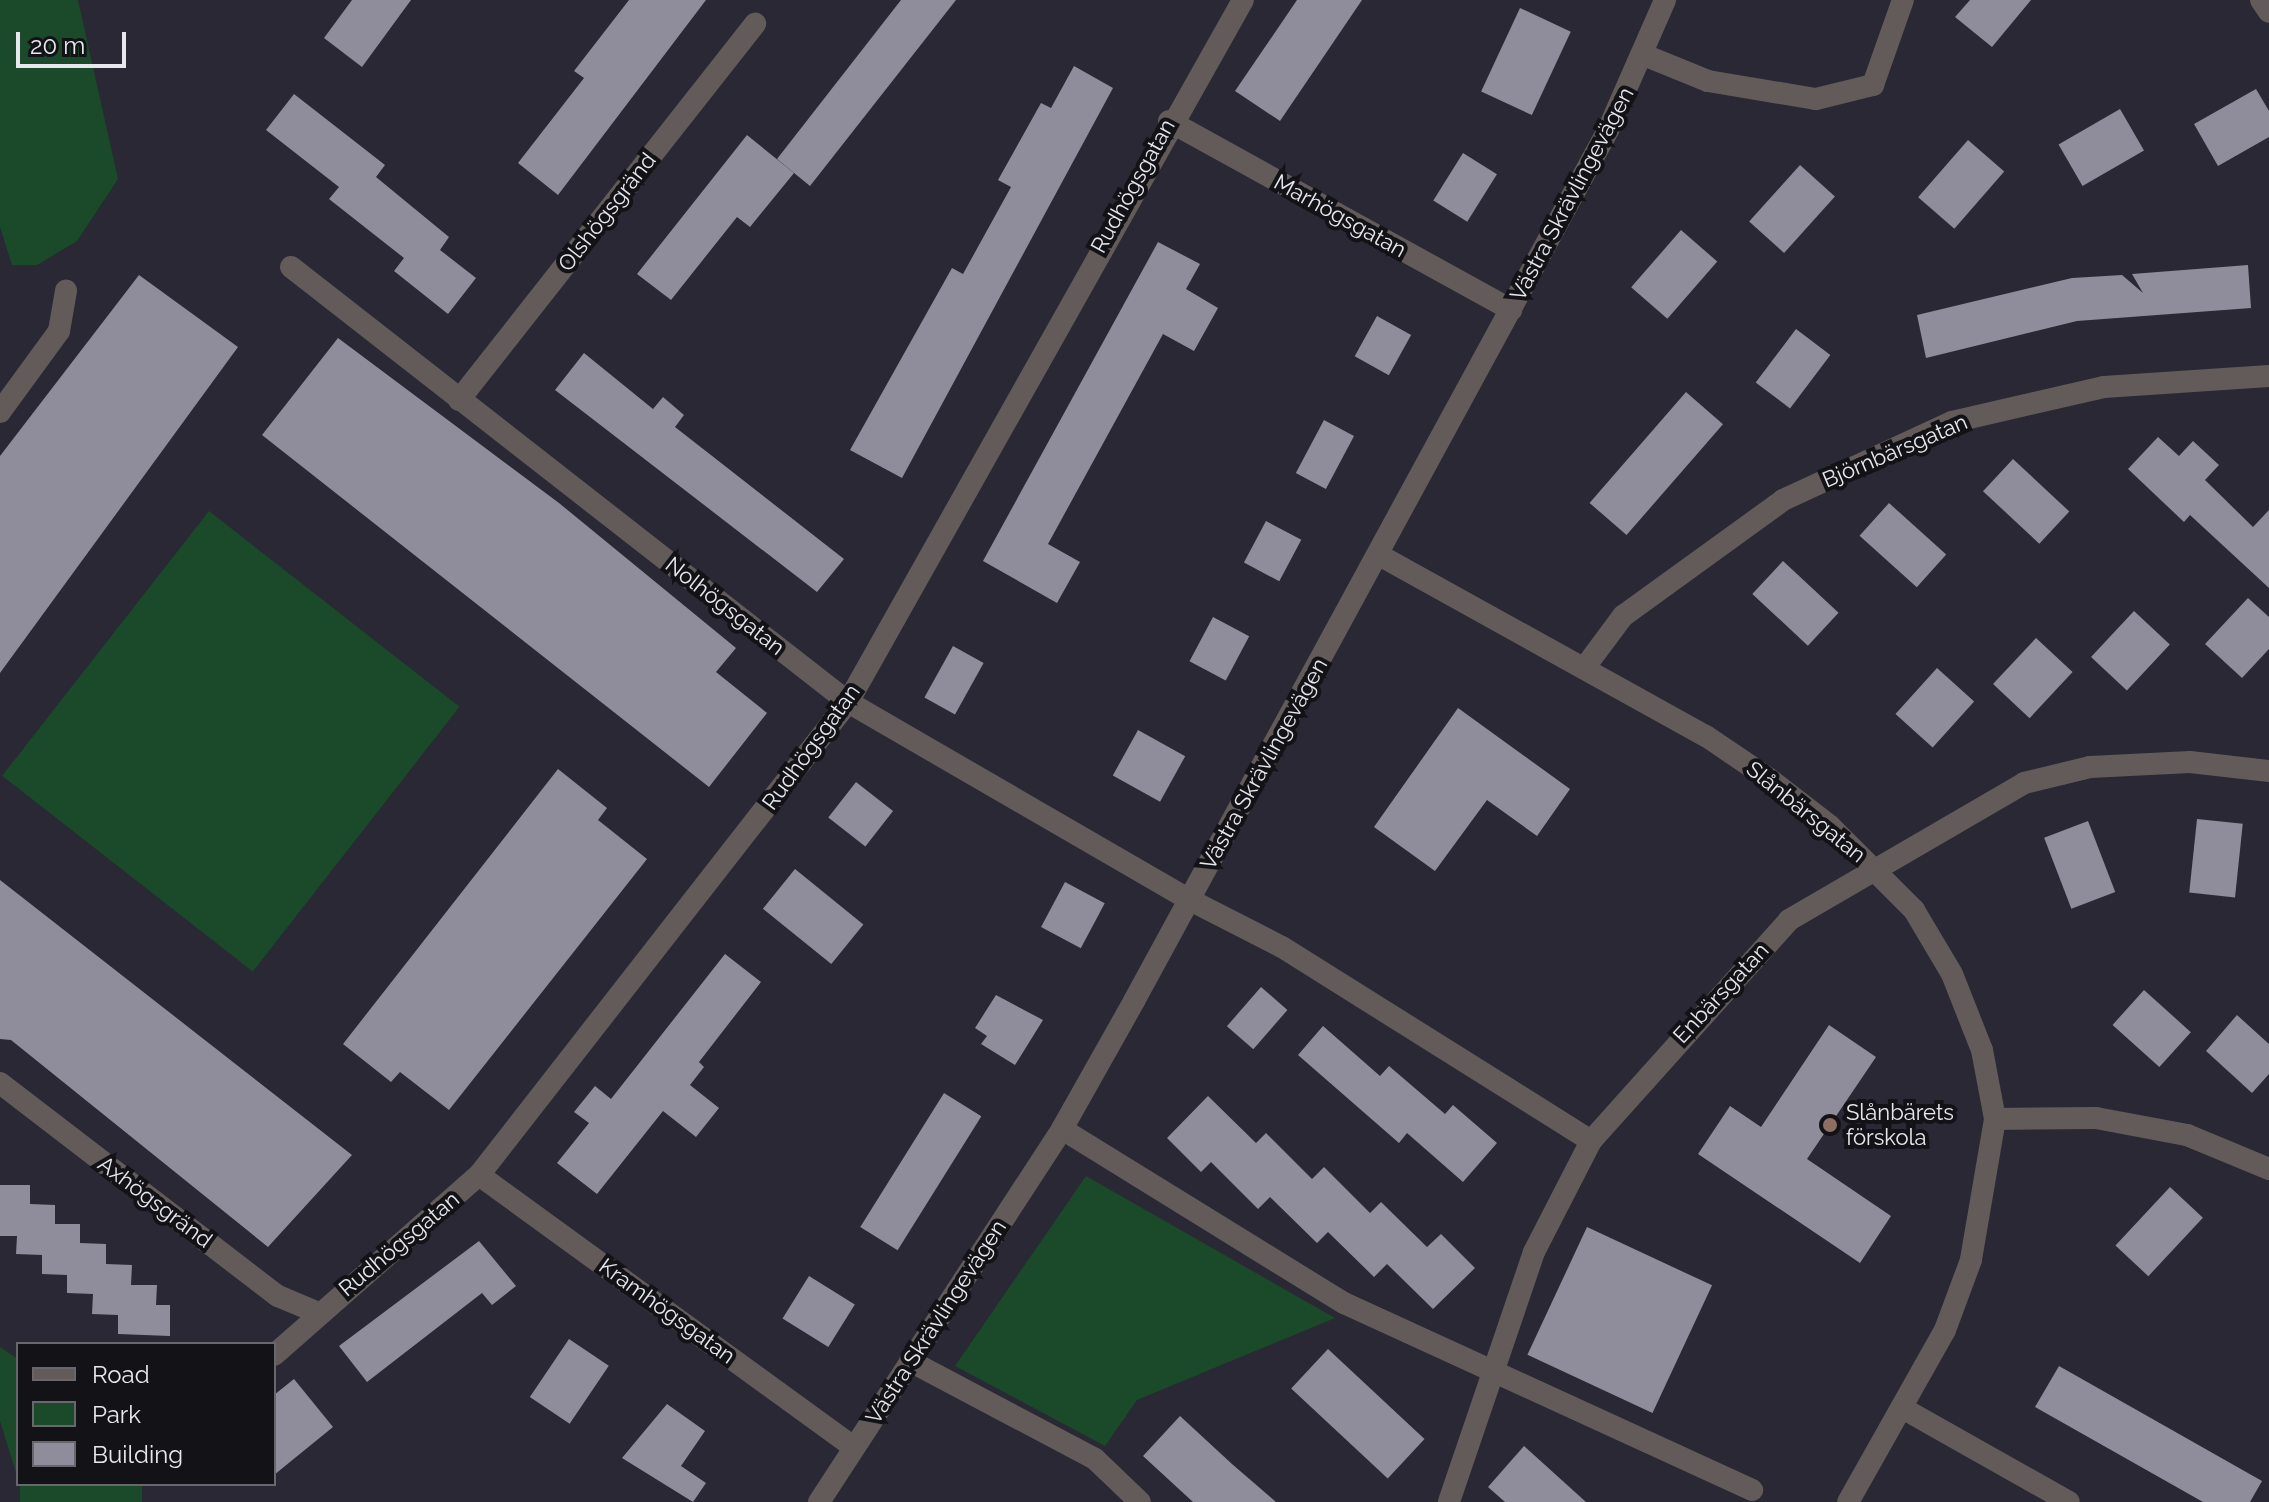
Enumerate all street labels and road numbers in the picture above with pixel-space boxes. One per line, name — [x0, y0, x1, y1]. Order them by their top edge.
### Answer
street label: Västra Skrävlingevägen — [1505, 83, 1639, 305]
street label: Rudhögsgatan — [1085, 115, 1181, 257]
street label: Olshögsgränd — [553, 148, 661, 276]
street label: Marhögsgatan — [1269, 169, 1411, 263]
street label: Björnbärsgatan — [1819, 409, 1971, 493]
street label: Nolhögsgatan — [660, 551, 790, 661]
street label: Västra Skrävlingevägen — [1195, 654, 1333, 874]
street label: Rudhögsgatan — [757, 679, 865, 815]
street label: Slånbärsgatan — [1741, 756, 1871, 868]
street label: Enbärsgatan — [1668, 937, 1774, 1049]
street label: Axhögsgränd — [93, 1151, 217, 1253]
street label: Rudhögsgatan — [334, 1186, 464, 1302]
street label: Västra Skrävlingevägen — [860, 1215, 1012, 1429]
street label: Kramhögsgatan — [594, 1253, 740, 1369]

